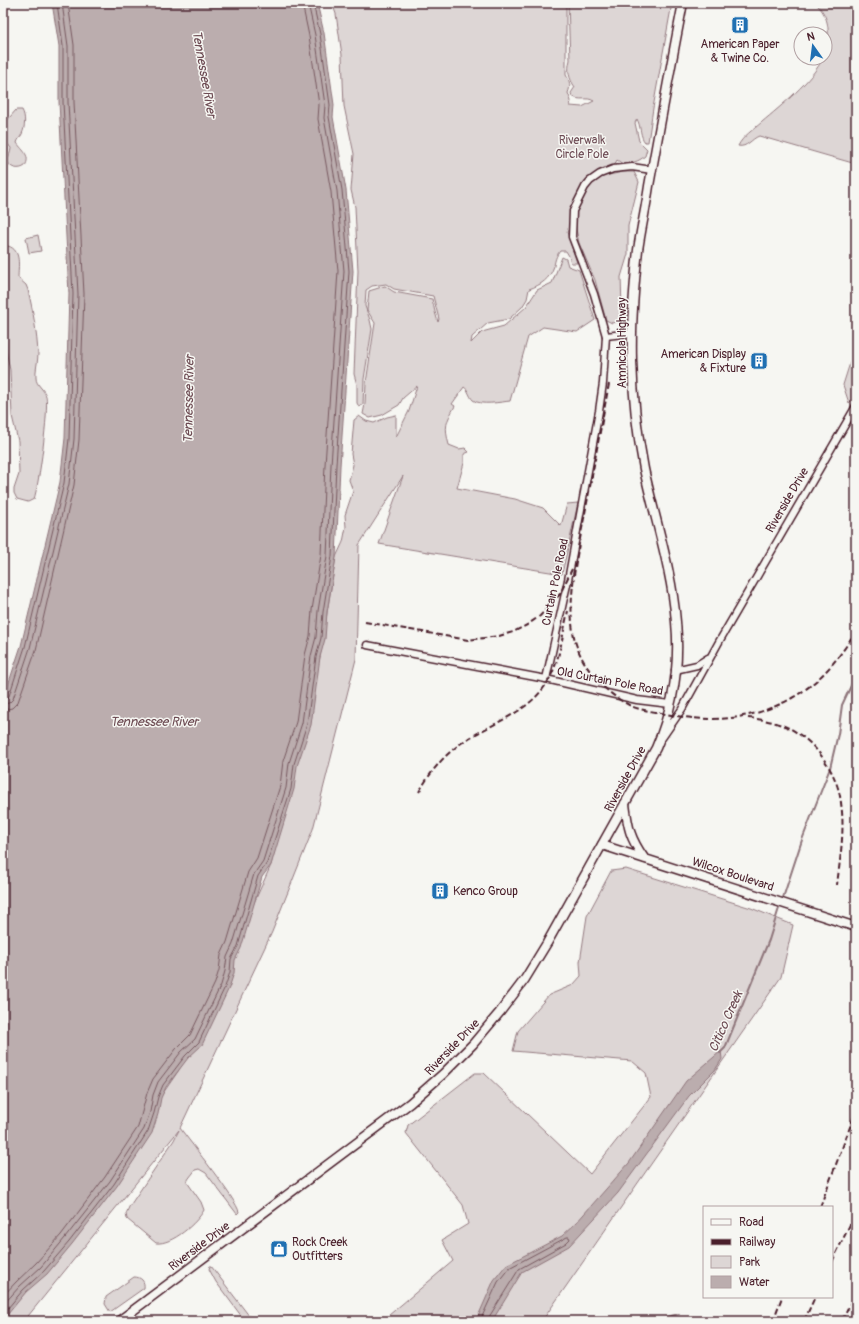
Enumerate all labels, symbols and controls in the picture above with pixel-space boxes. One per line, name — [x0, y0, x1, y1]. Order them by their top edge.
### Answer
building icon: American Paper & Twine Co. — [730, 15, 750, 35]
north arrow — [793, 26, 833, 66]
water label: Tennessee River — [188, 29, 220, 121]
text: N — [806, 29, 816, 44]
place label: American Paper & Twine Co. — [701, 37, 780, 66]
park label: Riverwalk Circle Pole — [555, 133, 609, 162]
street label: Amnicola Highway — [615, 297, 630, 389]
place label: American Display & Fixture — [660, 347, 746, 376]
building icon: American Display & Fixture — [749, 351, 769, 371]
water label: Tennessee River — [180, 352, 198, 443]
street label: Riverside Drive — [763, 465, 812, 535]
street label: Curtain Pole Road — [539, 537, 572, 627]
street label: Old Curtain Pole Road — [556, 664, 664, 699]
water label: Tennessee River — [110, 714, 200, 730]
street label: Riverside Drive — [601, 744, 650, 815]
street label: Wilcox Boulevard — [690, 854, 776, 895]
building icon: Kenco Group — [430, 881, 450, 901]
place label: Kenco Group — [453, 884, 518, 899]
water label: Citico Creek — [705, 987, 747, 1054]
street label: Riverside Drive — [422, 1016, 483, 1079]
legend — [703, 1206, 833, 1298]
text: Road — [739, 1215, 764, 1230]
street label: Riverside Drive — [166, 1218, 233, 1274]
place label: Rock Creek Outfitters — [292, 1235, 347, 1264]
text: Railway — [739, 1235, 775, 1250]
shop icon: Rock Creek Outfitters — [269, 1239, 289, 1259]
text: Park — [739, 1255, 760, 1270]
text: Water — [739, 1275, 770, 1290]

